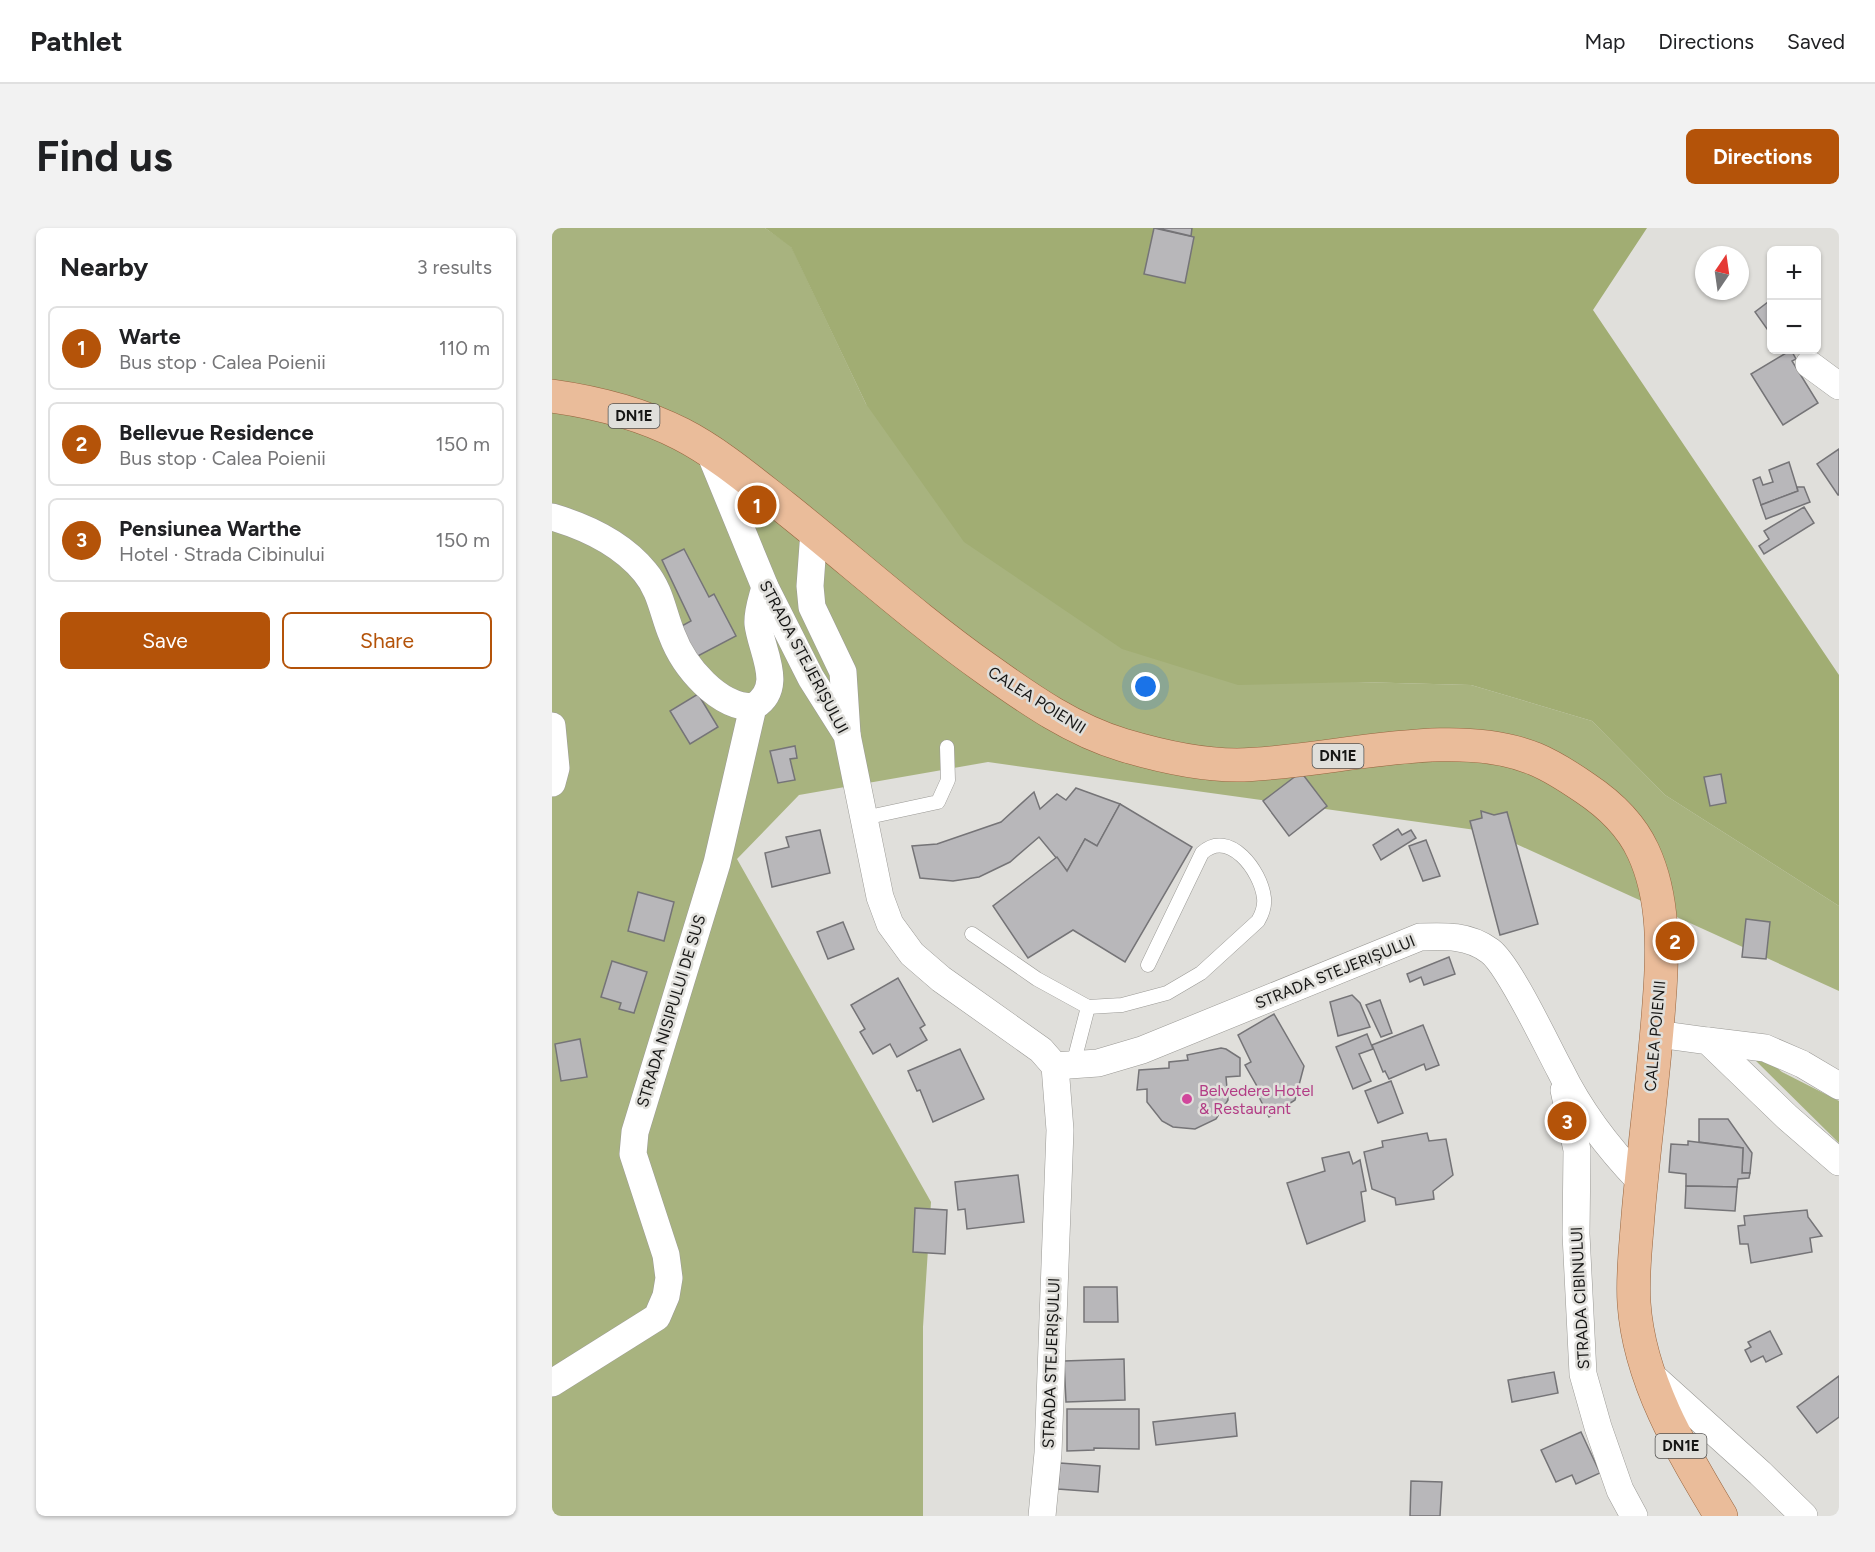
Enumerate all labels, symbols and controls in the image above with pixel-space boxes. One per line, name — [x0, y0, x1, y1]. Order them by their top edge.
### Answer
text: Pathlet — [30, 24, 122, 58]
text: Map — [1584, 29, 1625, 54]
text: Directions — [1658, 29, 1754, 54]
text: Saved — [1787, 29, 1845, 54]
button: Directions — [1686, 129, 1839, 184]
text: Find us — [36, 131, 173, 182]
north arrow — [1695, 246, 1749, 300]
map controls — [1767, 246, 1821, 354]
button: + — [1767, 246, 1821, 300]
text: Nearby — [60, 251, 148, 283]
text: 3 results — [417, 255, 492, 279]
button: − — [1767, 300, 1821, 354]
text: Warte — [119, 323, 181, 350]
text: 1 — [77, 336, 86, 360]
text: 110 m — [439, 336, 490, 360]
text: Bus stop · Calea Poienii — [119, 350, 326, 374]
road number: DN1E — [608, 404, 659, 428]
text: Bellevue Residence — [119, 419, 314, 446]
text: 2 — [76, 432, 87, 456]
text: 150 m — [435, 432, 490, 456]
text: Bus stop · Calea Poienii — [119, 446, 326, 470]
pin: 1 — [738, 482, 776, 528]
text: Pensiunea Warthe — [119, 515, 301, 542]
text: 3 — [76, 528, 87, 552]
text: 150 m — [435, 528, 490, 552]
text: Hotel · Strada Cibinului — [119, 542, 325, 566]
street label: STRADA STEJERIȘULUI — [756, 577, 852, 737]
button: Save — [60, 612, 270, 669]
button: Share — [282, 612, 492, 669]
street label: CALEA POIENII — [985, 662, 1089, 738]
your location — [1131, 672, 1160, 701]
road number: DN1E — [1312, 744, 1364, 768]
street label: STRADA NISIPULUI DE SUS — [633, 912, 709, 1109]
pin: 2 — [1656, 918, 1694, 964]
street label: STRADA STEJERIȘULUI — [1252, 931, 1418, 1013]
street label: CALEA POIENII — [1641, 980, 1669, 1092]
place label: Belvedere Hotel & Restaurant — [1199, 1081, 1314, 1118]
marker: Belvedere Hotel & Restaurant — [1180, 1092, 1194, 1106]
pin: 3 — [1548, 1098, 1586, 1144]
street label: STRADA CIBINULUI — [1567, 1226, 1593, 1370]
street label: STRADA STEJERIȘULUI — [1039, 1277, 1063, 1449]
road number: DN1E — [1656, 1434, 1706, 1458]

